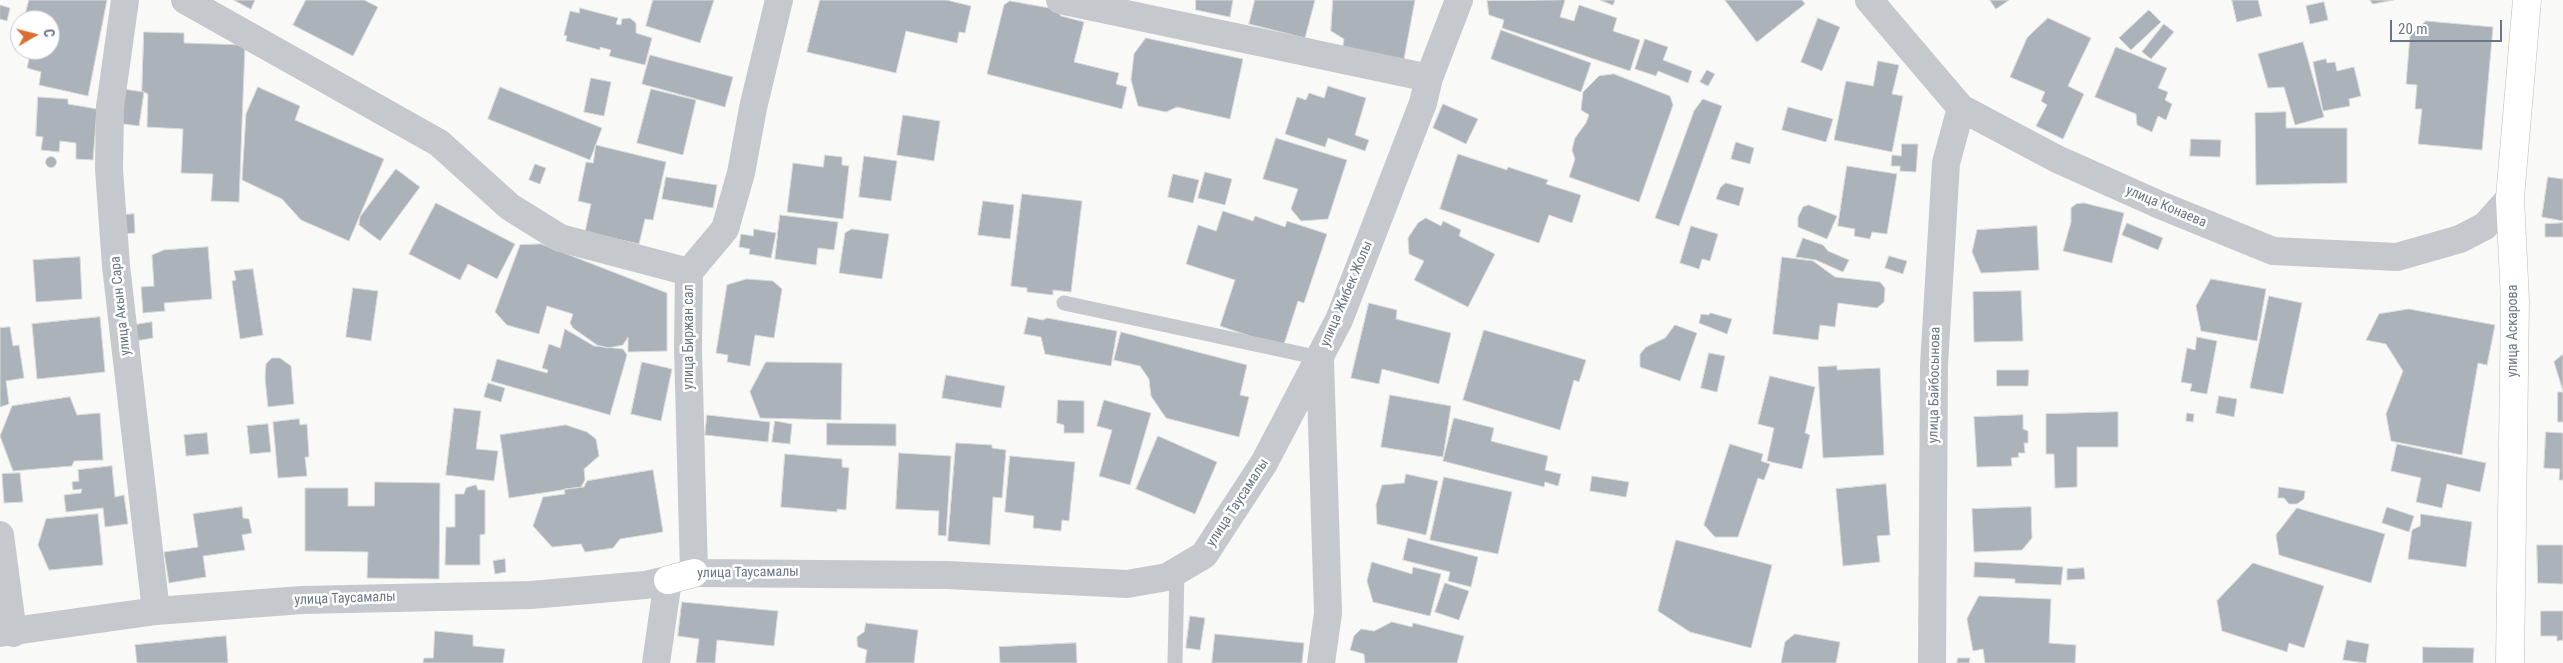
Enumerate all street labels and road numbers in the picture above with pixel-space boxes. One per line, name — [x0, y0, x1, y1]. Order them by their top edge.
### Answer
street label: улица Конаева — [2123, 182, 2209, 232]
street label: улица Жибек Жолы — [1317, 239, 1377, 349]
street label: улица Акын Сара — [107, 255, 135, 357]
street label: улица Биржан сал — [681, 284, 697, 390]
street label: улица Аскарова — [2505, 285, 2521, 377]
street label: улица Байбосынова — [1926, 327, 1944, 443]
street label: улица Таусамалы — [1203, 456, 1273, 550]
street label: улица Таусамалы — [697, 564, 799, 582]
street label: улица Таусамалы — [294, 589, 396, 609]

